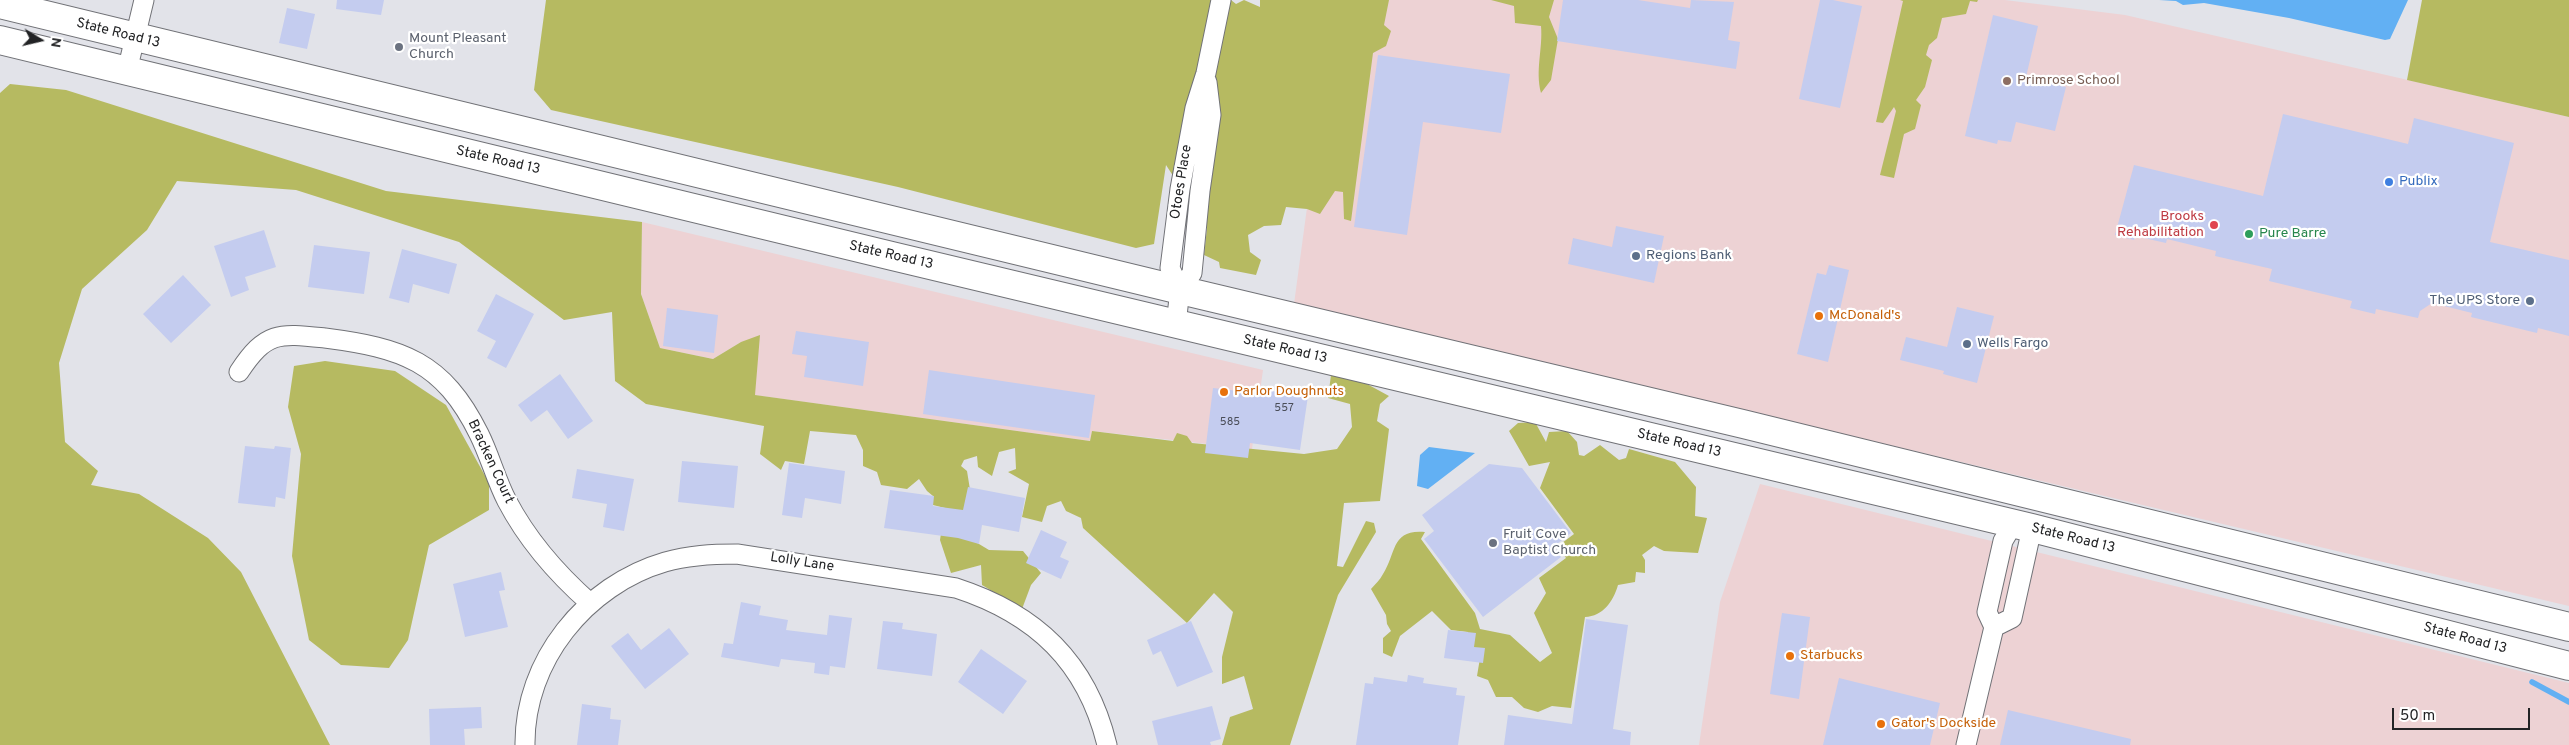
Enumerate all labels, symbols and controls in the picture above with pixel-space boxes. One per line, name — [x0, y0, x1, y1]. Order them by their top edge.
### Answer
north arrow — [15, 15, 65, 65]
street label: State Road 13 — [74, 15, 162, 53]
place label: Mount Pleasant Church — [409, 31, 507, 64]
text: N — [46, 36, 64, 49]
marker: Mount Pleasant Church — [393, 41, 405, 53]
place label: Primrose School — [2017, 73, 2120, 89]
marker: Primrose School — [2001, 75, 2013, 87]
street label: State Road 13 — [454, 143, 542, 179]
street label: Otoes Place — [1168, 143, 1196, 221]
place label: Publix — [2399, 174, 2438, 190]
marker: Publix — [2383, 176, 2395, 188]
place label: Brooks Rehabilitation — [2117, 209, 2204, 242]
marker: Brooks Rehabilitation — [2208, 219, 2220, 231]
place label: Pure Barre — [2259, 226, 2326, 242]
marker: Pure Barre — [2243, 228, 2255, 240]
street label: State Road 13 — [847, 238, 935, 274]
place label: Regions Bank — [1646, 248, 1732, 264]
marker: Regions Bank — [1630, 250, 1642, 262]
place label: The UPS Store — [2429, 293, 2520, 309]
marker: The UPS Store — [2524, 295, 2536, 307]
place label: McDonald's — [1829, 308, 1901, 324]
marker: McDonald's — [1813, 310, 1825, 322]
street label: State Road 13 — [1241, 332, 1329, 368]
place label: Wells Fargo — [1977, 336, 2048, 352]
marker: Wells Fargo — [1961, 338, 1973, 350]
place label: Parlor Doughnuts — [1234, 384, 1344, 400]
marker: Parlor Doughnuts — [1218, 386, 1230, 398]
house number: 557 — [1274, 402, 1294, 416]
house number: 585 — [1220, 416, 1240, 430]
street label: Bracken Court — [463, 417, 517, 507]
street label: State Road 13 — [1635, 426, 1723, 462]
street label: State Road 13 — [2029, 520, 2117, 558]
place label: Fruit Cove Baptist Church — [1503, 527, 1596, 560]
marker: Fruit Cove Baptist Church — [1487, 537, 1499, 549]
street label: Lolly Lane — [769, 550, 835, 576]
street label: State Road 13 — [2421, 620, 2509, 658]
place label: Starbucks — [1800, 648, 1863, 664]
marker: Starbucks — [1784, 650, 1796, 662]
scale bar — [2394, 698, 2532, 730]
text: 50 m — [2400, 707, 2435, 726]
place label: Gator's Dockside — [1891, 716, 1996, 732]
marker: Gator's Dockside — [1875, 718, 1887, 730]

